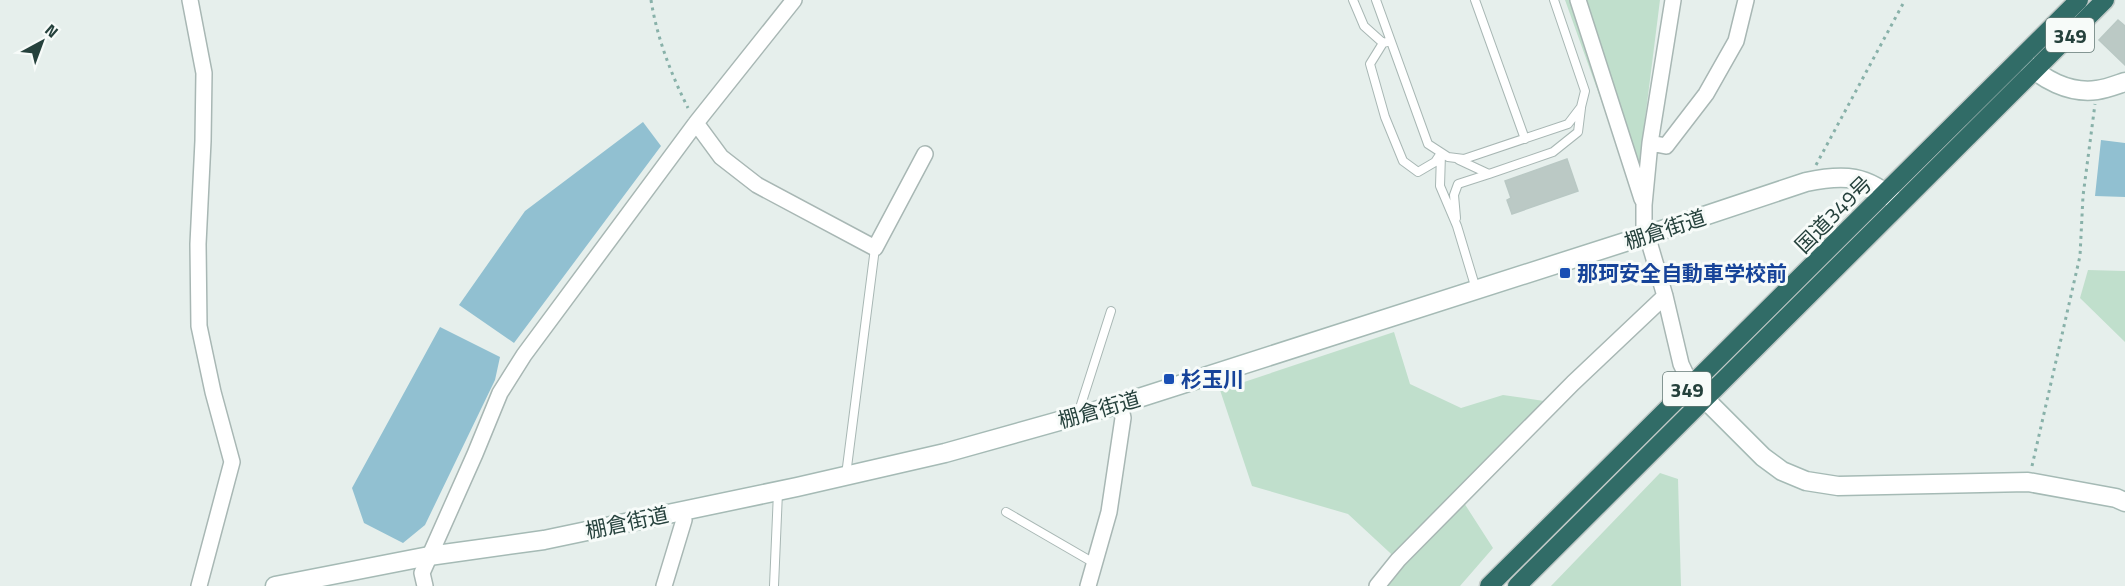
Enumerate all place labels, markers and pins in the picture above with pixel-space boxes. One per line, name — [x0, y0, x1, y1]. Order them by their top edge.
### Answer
place label: 那珂安全自動車学校前 — [1577, 257, 1787, 289]
marker: 那珂安全自動車学校前 — [1558, 266, 1572, 280]
place label: 杉玉川 — [1181, 363, 1244, 395]
marker: 杉玉川 — [1162, 372, 1176, 386]

